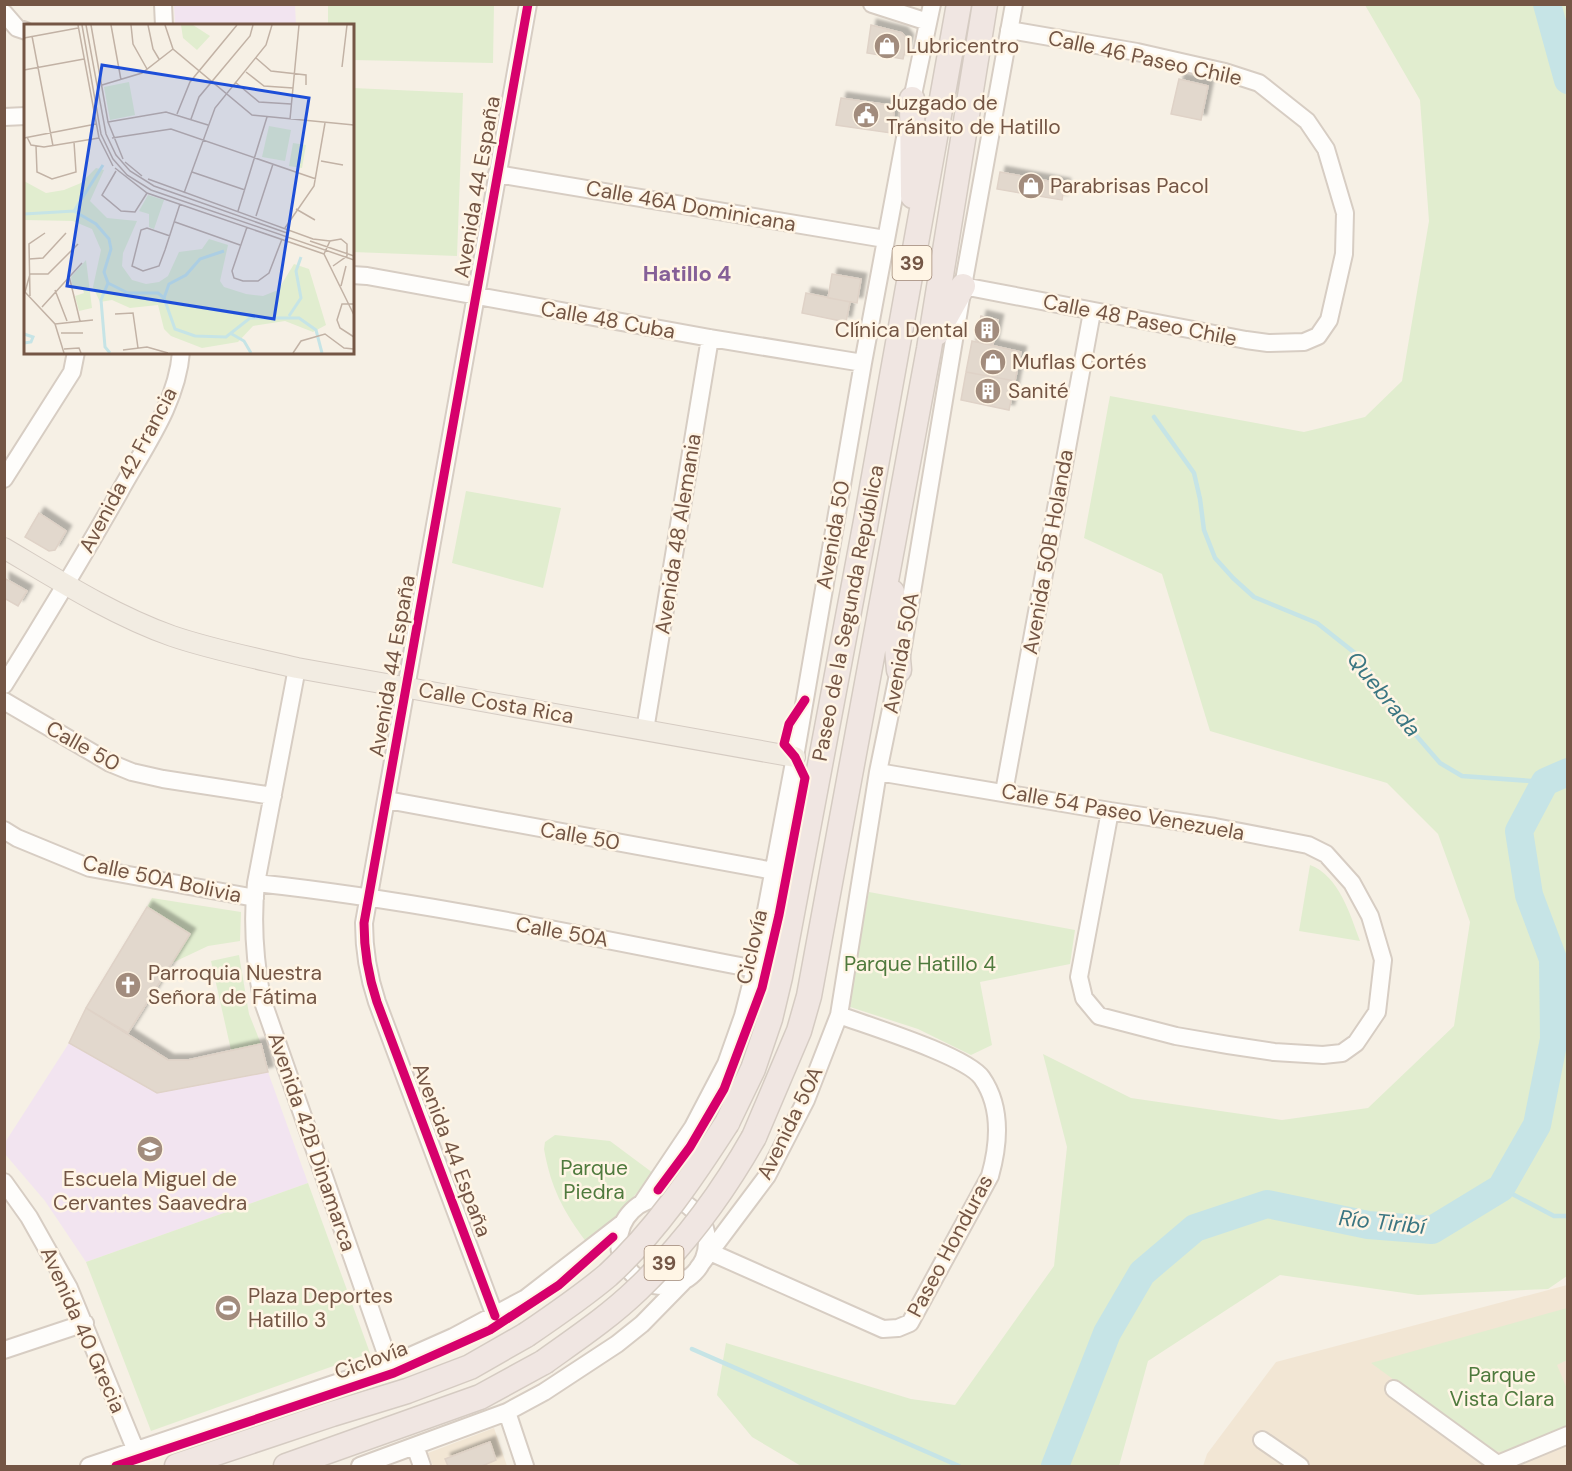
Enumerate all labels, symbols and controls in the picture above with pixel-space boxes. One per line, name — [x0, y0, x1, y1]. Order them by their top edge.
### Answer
inset map — [24, 24, 354, 354]
street label: Calle 46 Paseo Chile — [1046, 24, 1244, 92]
shop icon: Lubricentro — [872, 31, 902, 61]
place label: Lubricentro — [906, 32, 1019, 60]
place label: Juzgado de Tránsito de Hatillo — [886, 89, 1061, 141]
street label: Avenida 44 España — [447, 94, 507, 280]
public building icon: Juzgado de Tránsito de Hatillo — [851, 100, 881, 130]
shop icon: Parabrisas Pacol — [1016, 171, 1046, 201]
place label: Parabrisas Pacol — [1050, 172, 1209, 200]
street label: Calle 46A Dominicana — [584, 174, 798, 238]
road number: 39 — [892, 246, 932, 280]
district label: Hatillo 4 — [643, 259, 731, 288]
street label: Calle 48 Paseo Chile — [1041, 287, 1239, 353]
street label: Calle 48 Cuba — [539, 294, 677, 346]
building icon: Clínica Dental — [972, 315, 1002, 345]
place label: Clínica Dental — [835, 316, 968, 344]
shop icon: Muflas Cortés — [978, 347, 1008, 377]
place label: Muflas Cortés — [1012, 348, 1147, 376]
building icon: Sanité — [973, 376, 1003, 406]
place label: Sanité — [1008, 377, 1069, 405]
street label: Avenida 42 Francia — [72, 382, 184, 558]
street label: Avenida 48 Alemania — [648, 432, 708, 636]
street label: Avenida 50B Holanda — [1016, 447, 1080, 657]
street label: Paseo de la Segunda República — [806, 462, 890, 764]
street label: Avenida 50 — [810, 479, 856, 591]
street label: Avenida 44 España — [362, 573, 422, 759]
street label: Avenida 50A — [877, 590, 925, 716]
water label: Quebrada — [1341, 645, 1427, 743]
street label: Calle Costa Rica — [416, 676, 576, 730]
street label: Calle 50 — [41, 714, 125, 778]
street label: Calle 54 Paseo Venezuela — [999, 777, 1247, 847]
street label: Calle 50 — [538, 815, 622, 857]
street label: Calle 50A Bolivia — [80, 849, 244, 909]
street label: Ciclovía — [730, 907, 774, 987]
street label: Calle 50A — [513, 910, 611, 954]
park label: Parque Hatillo 4 — [844, 950, 996, 978]
place label: Parroquia Nuestra Señora de Fátima — [148, 959, 322, 1011]
church icon: Parroquia Nuestra Señora de Fátima — [113, 970, 143, 1000]
street label: Avenida 42B Dinamarca — [261, 1029, 363, 1255]
street label: Avenida 44 España — [406, 1059, 498, 1241]
street label: Avenida 50A — [750, 1062, 830, 1184]
school or university icon: Escuela Miguel de Cervantes Saavedra — [135, 1134, 165, 1164]
park label: Parque Piedra — [560, 1154, 628, 1206]
place label: Escuela Miguel de Cervantes Saavedra — [53, 1165, 247, 1217]
street label: Paseo Honduras — [901, 1170, 999, 1322]
water label: Río Tiribí — [1337, 1203, 1429, 1241]
street label: Avenida 40 Grecia — [34, 1243, 132, 1417]
road number: 39 — [644, 1246, 684, 1280]
place label: Plaza Deportes Hatillo 3 — [248, 1282, 393, 1334]
sports icon: Plaza Deportes Hatillo 3 — [213, 1293, 243, 1323]
street label: Ciclovía — [331, 1334, 411, 1386]
park label: Parque Vista Clara — [1450, 1361, 1554, 1413]

